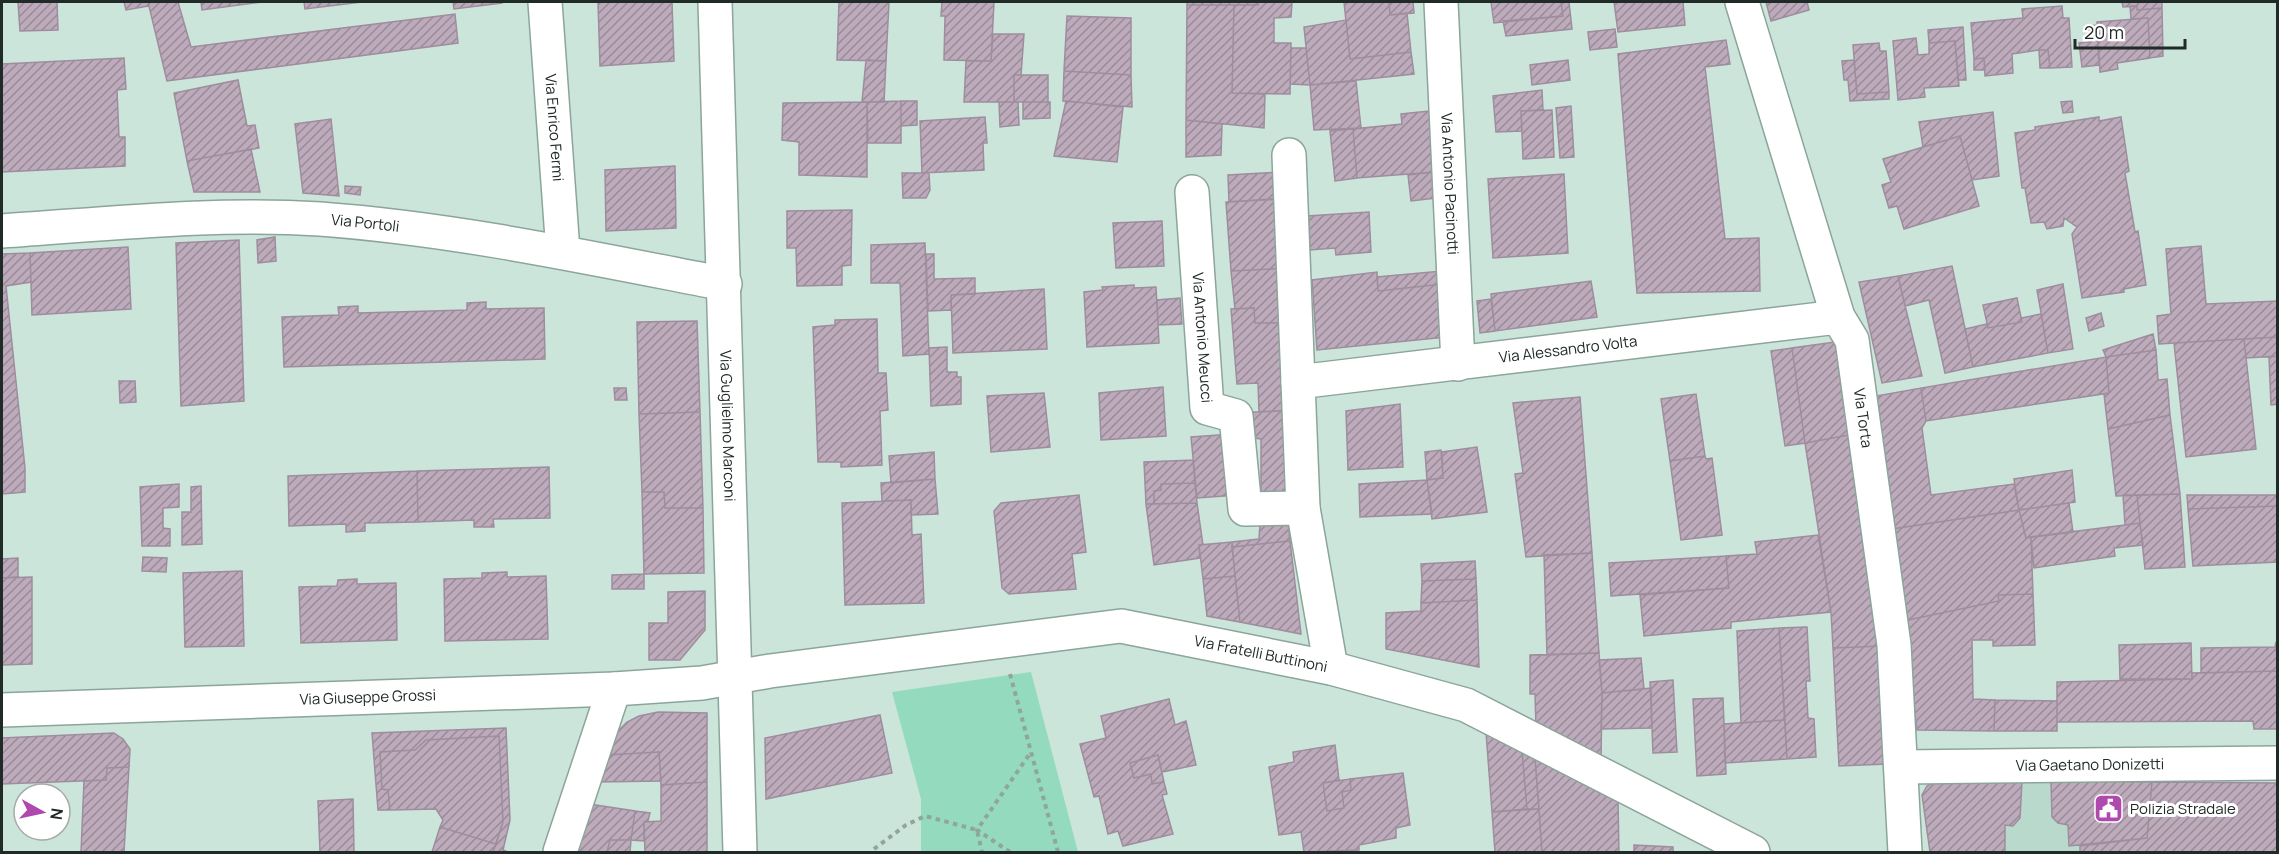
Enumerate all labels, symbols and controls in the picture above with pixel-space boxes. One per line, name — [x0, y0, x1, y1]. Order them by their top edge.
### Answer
scale bar — [2075, 12, 2184, 50]
text: 20 m — [2084, 20, 2124, 44]
street label: Via Enrico Fermi — [540, 73, 569, 182]
street label: Via Antonio Pacinotti — [1436, 112, 1464, 255]
street label: Via Portoli — [330, 209, 401, 237]
street label: Via Antonio Meucci — [1188, 272, 1218, 404]
street label: Via Alessandro Volta — [1498, 330, 1638, 368]
street label: Via Guglielmo Marconi — [715, 350, 741, 502]
street label: Via Torta — [1849, 387, 1878, 449]
street label: Via Fratelli Buttinoni — [1192, 630, 1329, 677]
street label: Via Giuseppe Grossi — [299, 684, 436, 710]
street label: Via Gaetano Donizetti — [2016, 753, 2164, 776]
north arrow — [12, 782, 72, 842]
public building icon: Polizia Stradale — [2093, 793, 2125, 825]
place label: Polizia Stradale — [2130, 798, 2236, 819]
text: N — [45, 807, 69, 821]

